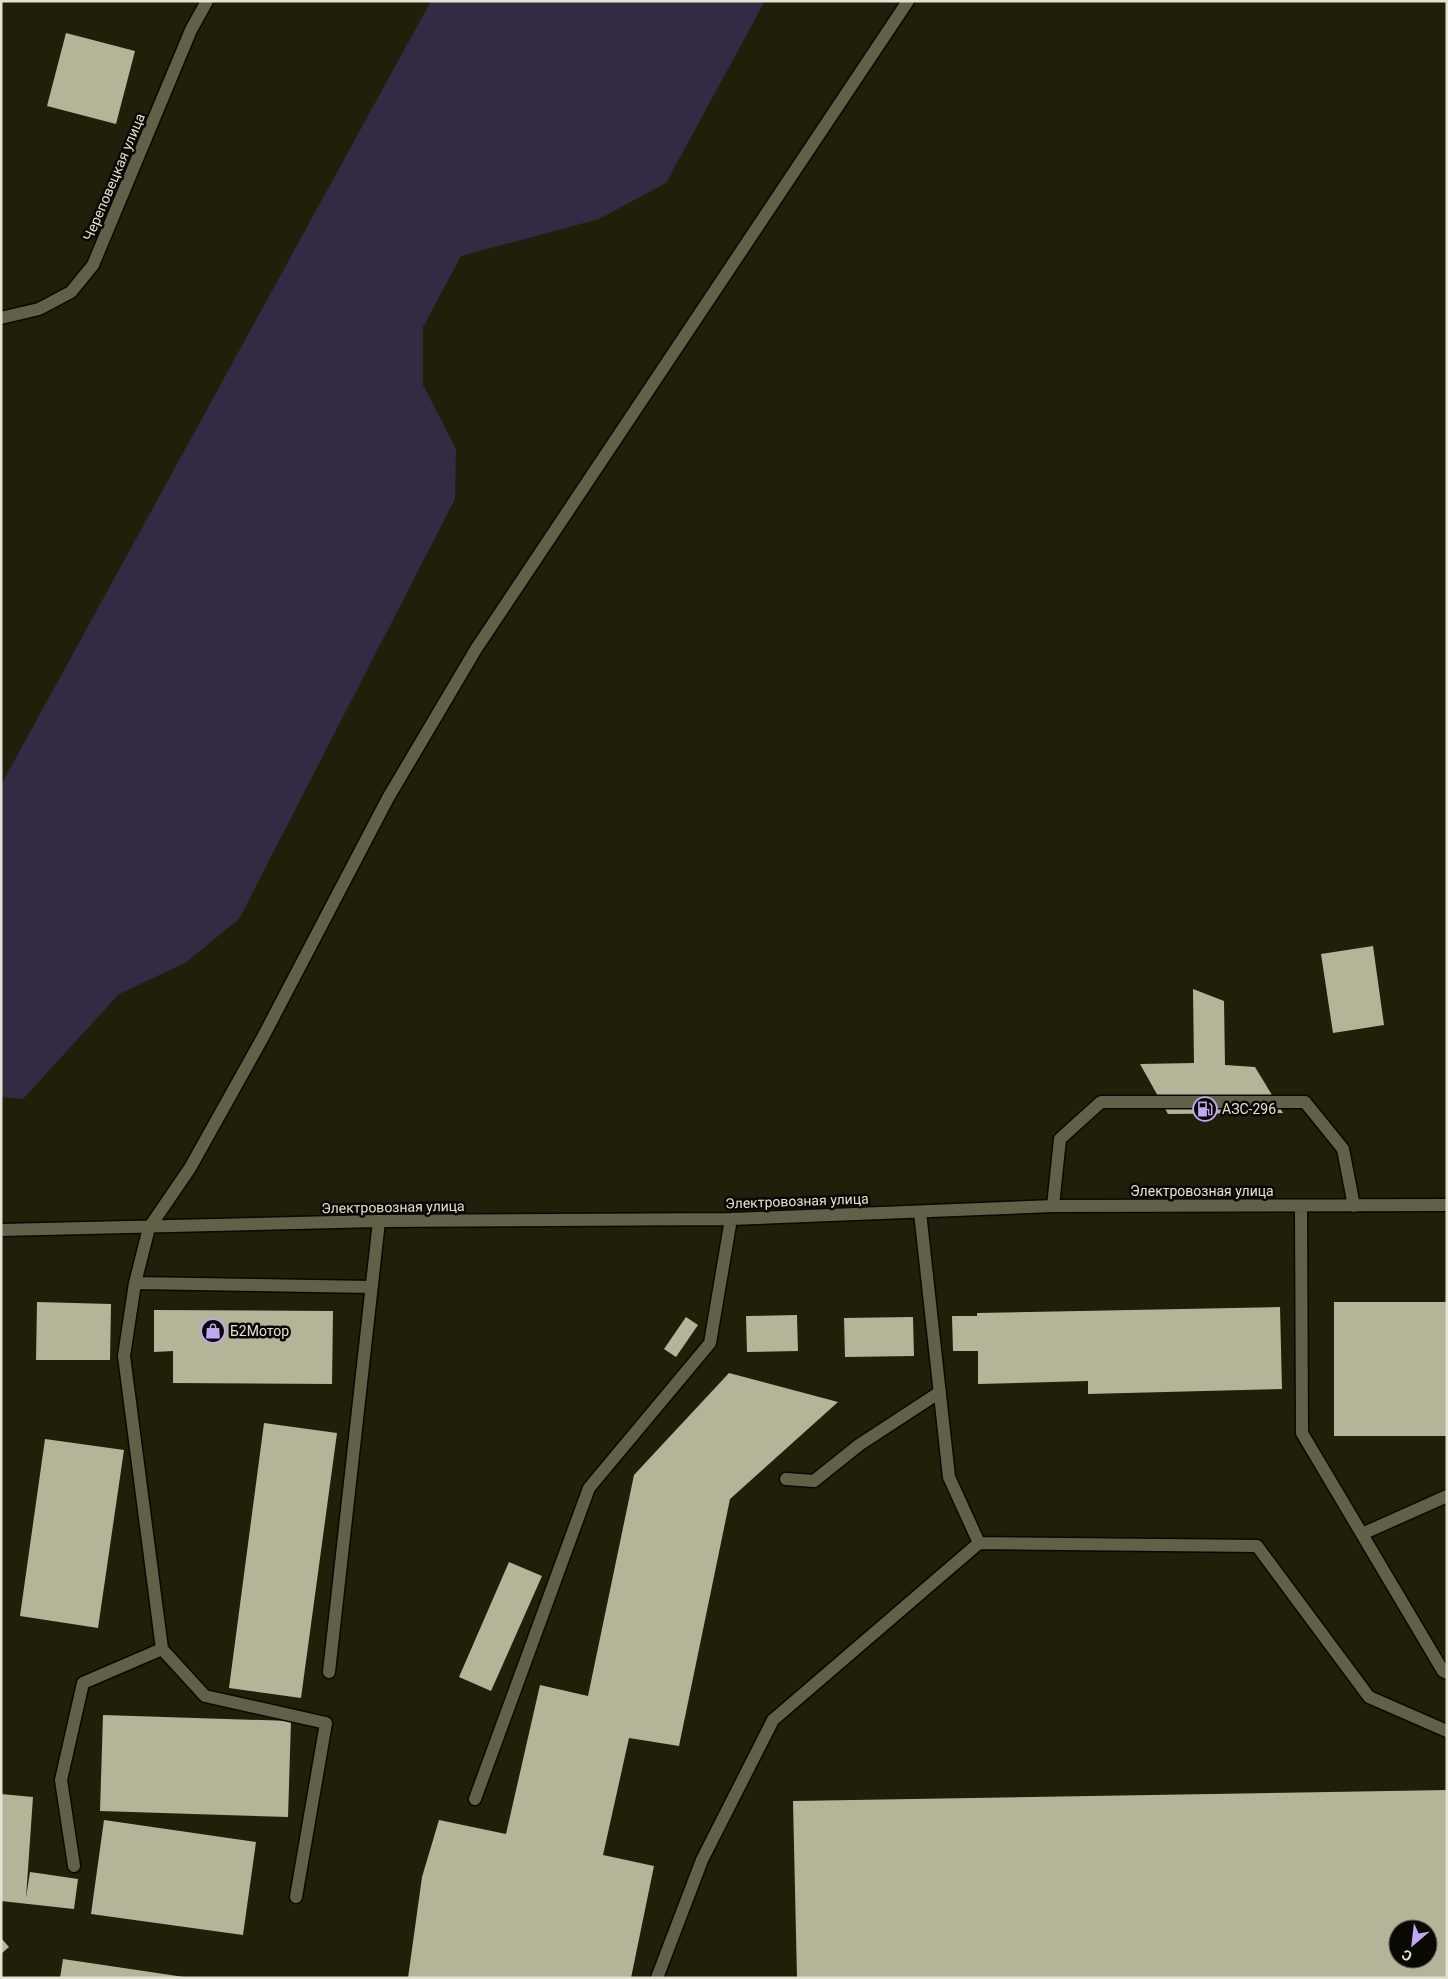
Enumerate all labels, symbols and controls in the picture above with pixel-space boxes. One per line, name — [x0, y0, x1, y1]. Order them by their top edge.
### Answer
street label: Череповецкая улица — [80, 111, 148, 243]
fuel station icon: АЗС-296 — [1192, 1096, 1218, 1122]
place label: АЗС-296 — [1222, 1101, 1276, 1117]
street label: Электровозная улица — [1130, 1183, 1274, 1199]
street label: Электровозная улица — [725, 1191, 869, 1211]
street label: Электровозная улица — [321, 1198, 465, 1216]
shop icon: Б2Мотор — [200, 1318, 226, 1344]
place label: Б2Мотор — [230, 1323, 289, 1339]
north arrow — [1388, 1919, 1438, 1969]
text: С — [1399, 1946, 1415, 1965]

